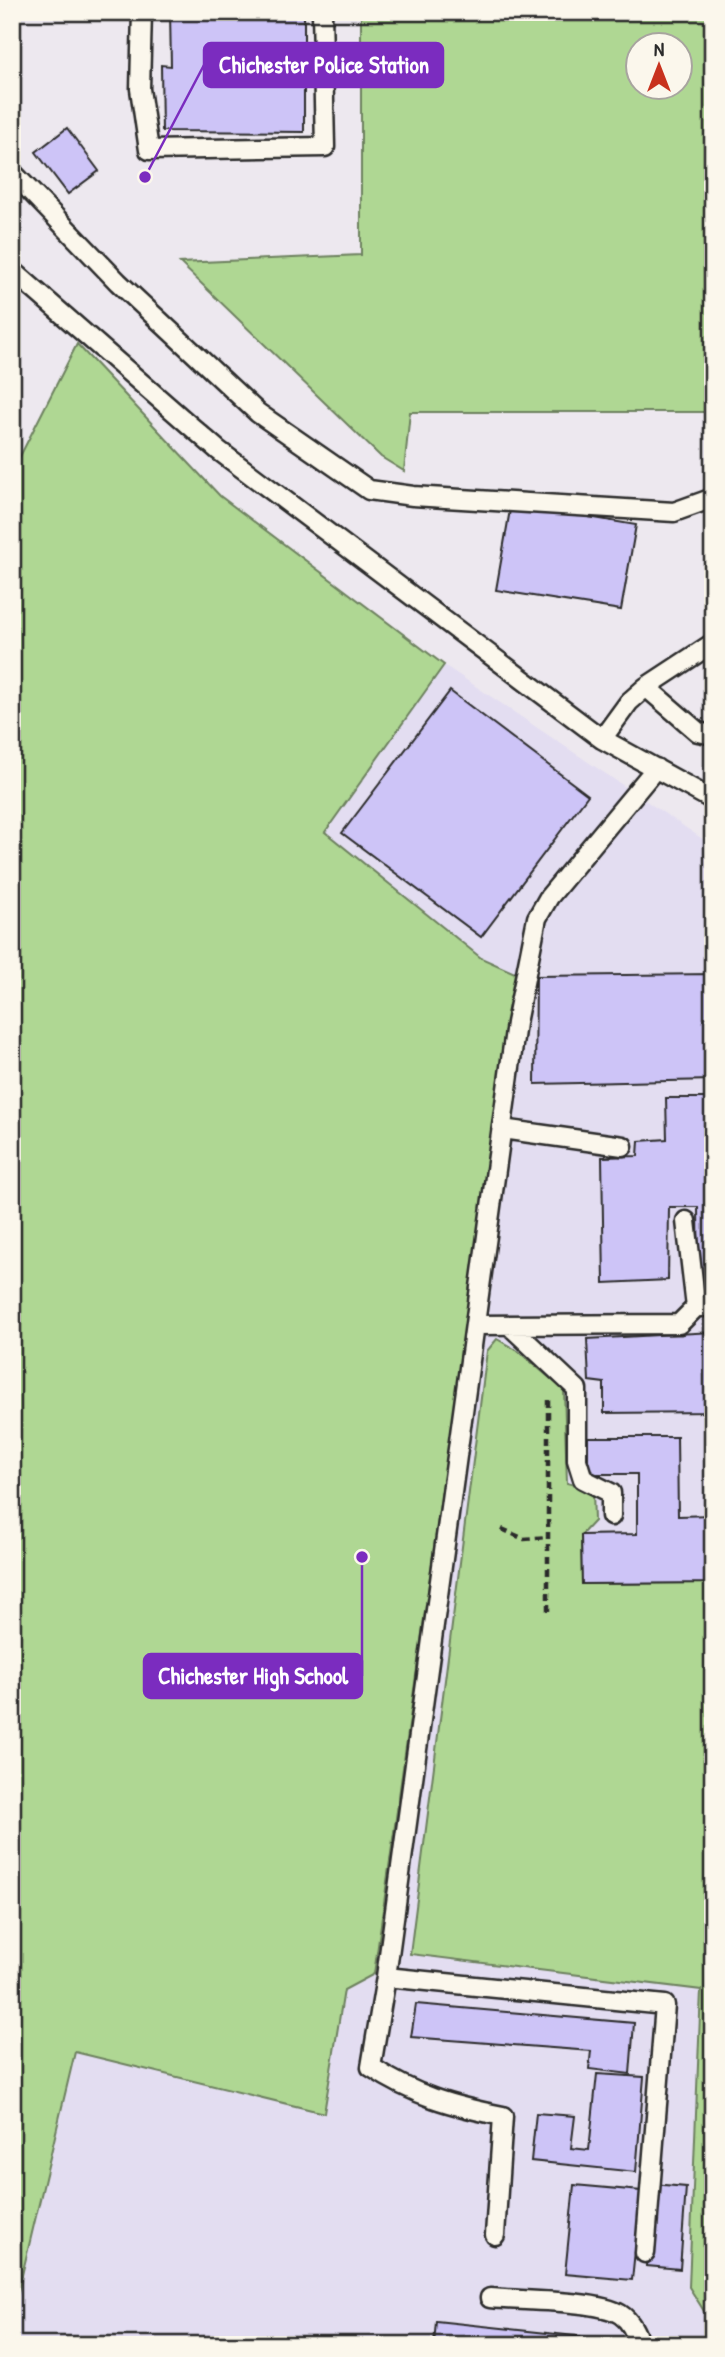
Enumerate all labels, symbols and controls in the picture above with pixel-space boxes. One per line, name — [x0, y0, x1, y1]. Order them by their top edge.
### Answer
north arrow — [624, 32, 694, 102]
text: N — [654, 36, 664, 62]
callout: Chichester Police Station — [204, 43, 443, 87]
text: Chichester Police Station — [219, 49, 429, 80]
callout: Chichester High School — [144, 1654, 362, 1698]
text: Chichester High School — [158, 1660, 349, 1692]

